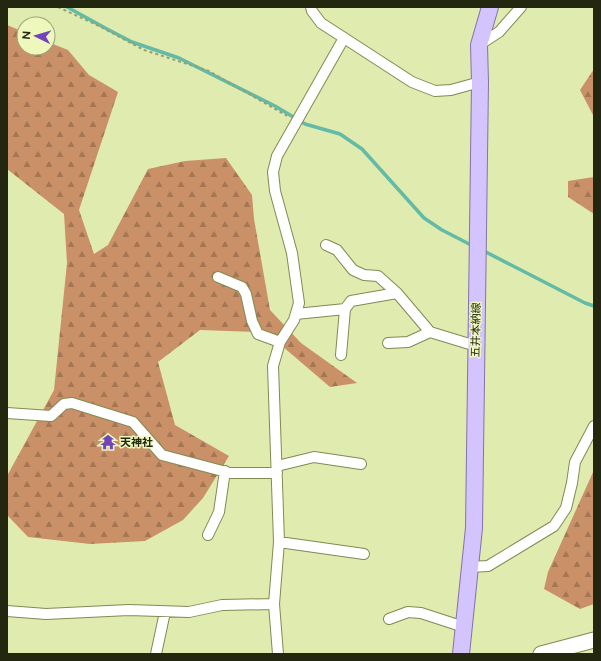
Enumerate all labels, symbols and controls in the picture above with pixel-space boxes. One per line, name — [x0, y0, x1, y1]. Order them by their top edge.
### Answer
north arrow — [16, 16, 56, 56]
text: N — [20, 30, 33, 40]
street label: 五井本納線 — [469, 302, 483, 358]
temple icon: 天神社 — [99, 433, 117, 451]
place label: 天神社 — [120, 436, 153, 449]

